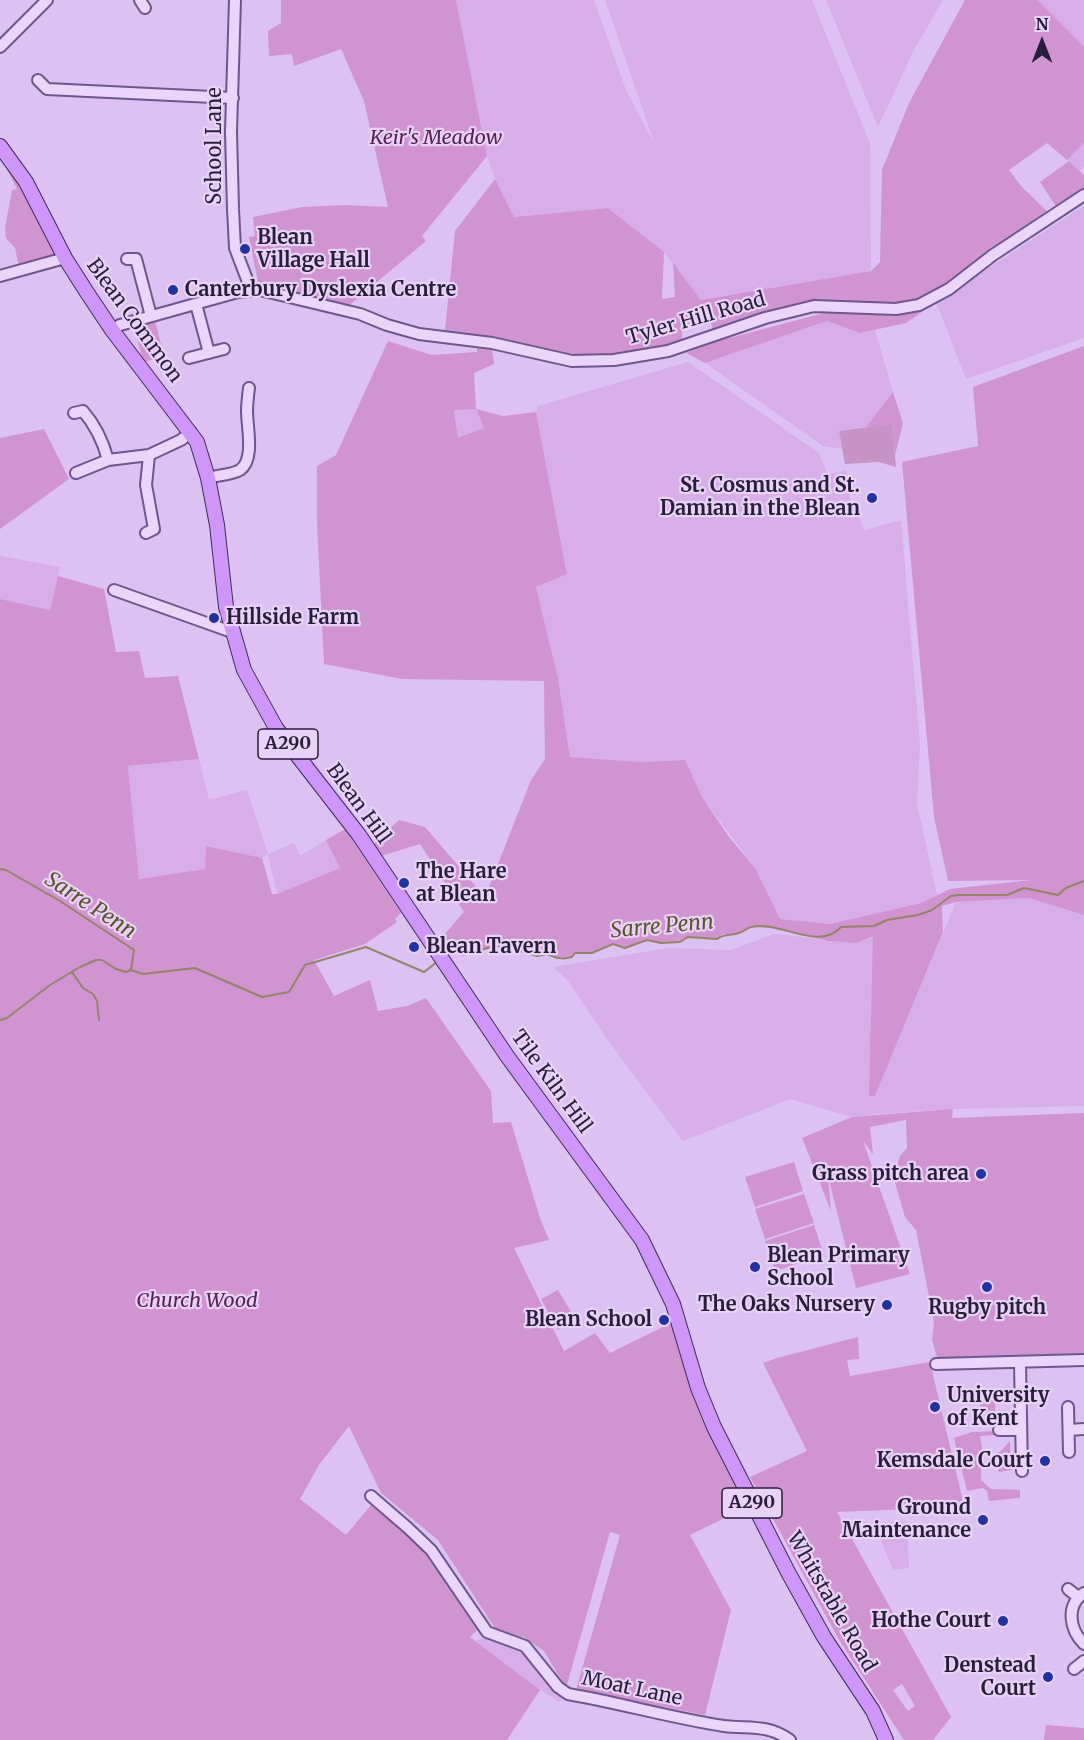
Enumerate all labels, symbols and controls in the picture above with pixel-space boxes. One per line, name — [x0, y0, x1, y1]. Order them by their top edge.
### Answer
north arrow — [1012, 12, 1072, 72]
text: N — [1036, 14, 1048, 34]
street label: School Lane — [203, 87, 227, 205]
park label: Keir's Meadow — [370, 126, 502, 150]
place label: Blean Village Hall — [257, 226, 370, 273]
marker: Blean Village Hall — [238, 242, 252, 256]
street label: Blean Common — [81, 254, 187, 388]
place label: Canterbury Dyslexia Centre — [185, 278, 456, 302]
marker: Canterbury Dyslexia Centre — [166, 283, 180, 297]
street label: Tyler Hill Road — [624, 288, 768, 350]
place label: St. Cosmus and St. Damian in the Blean — [660, 474, 860, 521]
marker: St. Cosmus and St. Damian in the Blean — [865, 491, 879, 505]
place label: Hillside Farm — [226, 606, 359, 630]
marker: Hillside Farm — [207, 611, 221, 625]
road number: A290 — [258, 729, 318, 759]
street label: Blean Hill — [321, 759, 395, 849]
place label: The Hare at Blean — [416, 860, 507, 907]
water label: Sarre Penn — [40, 867, 140, 945]
marker: The Hare at Blean — [397, 876, 411, 890]
water label: Sarre Penn — [609, 910, 715, 944]
place label: Blean Tavern — [426, 935, 556, 959]
marker: Blean Tavern — [407, 940, 421, 954]
street label: Tile Kiln Hill — [506, 1026, 596, 1138]
place label: Grass pitch area — [812, 1162, 969, 1186]
marker: Grass pitch area — [974, 1167, 988, 1181]
place label: Blean Primary School — [767, 1244, 910, 1291]
marker: Blean Primary School — [748, 1260, 762, 1274]
marker: Rugby pitch — [980, 1280, 994, 1294]
park label: Church Wood — [136, 1289, 258, 1313]
place label: The Oaks Nursery — [698, 1293, 875, 1317]
place label: Rugby pitch — [928, 1296, 1046, 1320]
marker: The Oaks Nursery — [880, 1298, 894, 1312]
place label: Blean School — [525, 1308, 652, 1332]
marker: Blean School — [657, 1313, 671, 1327]
place label: University of Kent — [947, 1384, 1050, 1431]
marker: University of Kent — [928, 1400, 942, 1414]
place label: Kemsdale Court — [877, 1449, 1033, 1473]
marker: Kemsdale Court — [1038, 1454, 1052, 1468]
road number: A290 — [722, 1488, 782, 1518]
place label: Ground Maintenance — [842, 1496, 971, 1543]
marker: Ground Maintenance — [976, 1513, 990, 1527]
street label: Whitstable Road — [781, 1528, 881, 1676]
place label: Hothe Court — [871, 1609, 991, 1633]
marker: Hothe Court — [996, 1614, 1010, 1628]
place label: Denstead Court — [944, 1654, 1036, 1701]
street label: Moat Lane — [580, 1667, 684, 1711]
marker: Denstead Court — [1041, 1670, 1055, 1684]

